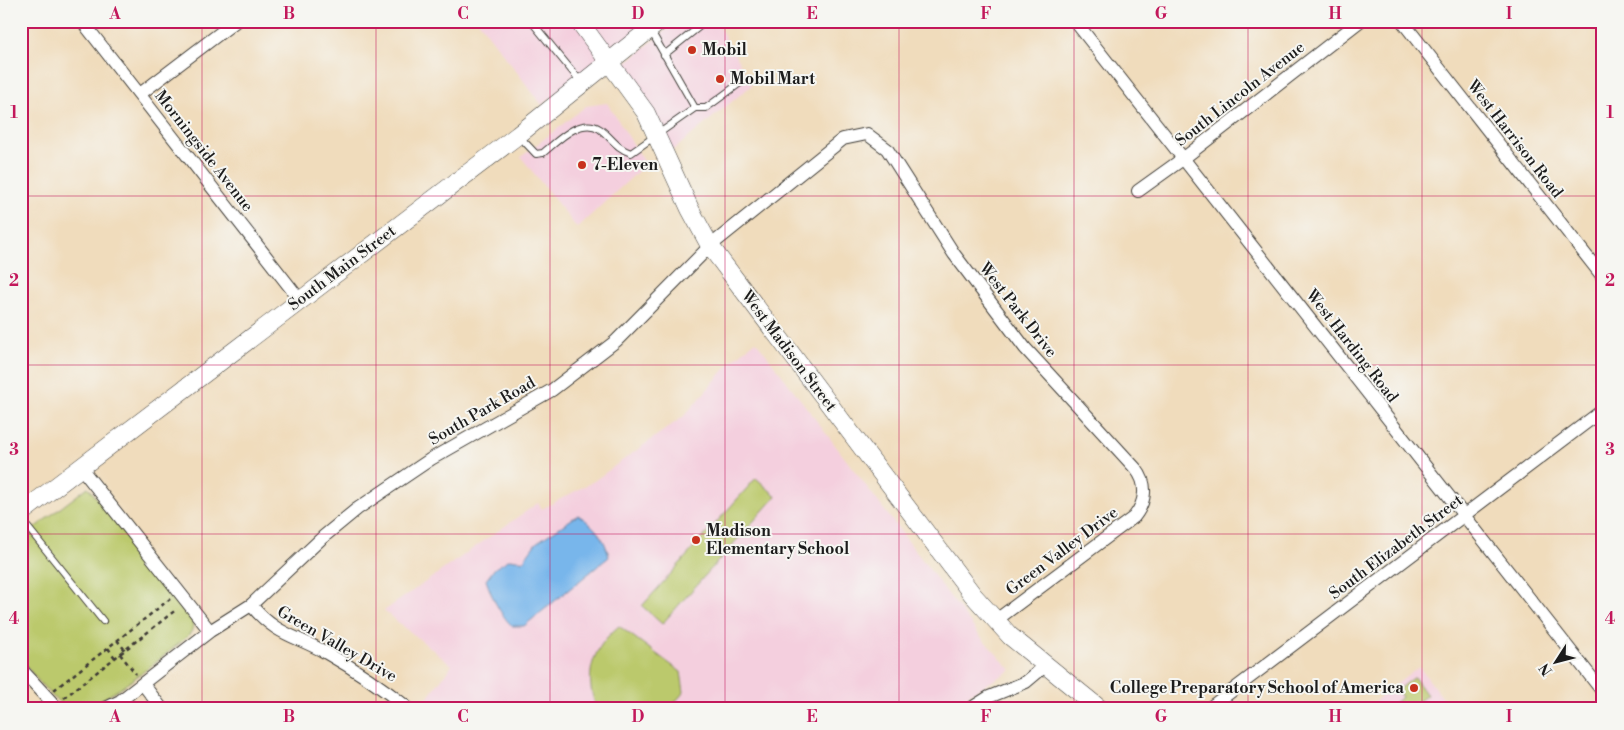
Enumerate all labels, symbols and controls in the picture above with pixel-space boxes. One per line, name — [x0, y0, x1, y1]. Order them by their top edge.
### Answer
text: A — [108, 4, 121, 24]
text: B — [283, 4, 295, 24]
text: C — [457, 4, 469, 24]
text: D — [632, 4, 645, 24]
text: E — [806, 4, 818, 24]
text: F — [980, 4, 992, 24]
text: G — [1155, 4, 1168, 24]
text: H — [1328, 4, 1342, 24]
text: I — [1506, 4, 1512, 24]
street label: South Lincoln Avenue — [1171, 37, 1309, 151]
place label: Mobil — [702, 40, 747, 60]
marker: Mobil — [686, 44, 698, 56]
place label: Mobil Mart — [730, 69, 815, 89]
marker: Mobil Mart — [714, 73, 726, 85]
street label: West Harrison Road — [1462, 75, 1567, 202]
street label: Morningside Avenue — [150, 86, 258, 216]
text: 1 — [10, 103, 18, 123]
text: 1 — [1606, 103, 1614, 123]
place label: 7-Eleven — [592, 155, 658, 175]
marker: 7-Eleven — [576, 159, 588, 171]
street label: South Main Street — [284, 221, 400, 315]
street label: West Park Drive — [974, 258, 1061, 361]
text: 2 — [9, 271, 19, 291]
text: 2 — [1605, 271, 1615, 291]
street label: West Harding Road — [1301, 285, 1402, 407]
street label: West Madison Street — [736, 286, 841, 416]
street label: South Park Road — [425, 372, 539, 450]
text: 3 — [9, 440, 19, 460]
text: 3 — [1605, 440, 1615, 460]
street label: South Elizabeth Street — [1325, 490, 1467, 604]
street label: Green Valley Drive — [1002, 502, 1122, 600]
place label: Madison Elementary School — [706, 521, 850, 559]
marker: Madison Elementary School — [690, 534, 702, 546]
street label: Green Valley Drive — [274, 602, 400, 686]
text: 4 — [9, 609, 20, 629]
text: 4 — [1605, 609, 1616, 629]
north arrow — [1532, 638, 1582, 688]
text: N — [1536, 659, 1557, 679]
place label: College Preparatory School of America — [1110, 678, 1404, 698]
marker: College Preparatory School of America — [1408, 682, 1420, 694]
text: A — [108, 707, 121, 727]
text: B — [283, 707, 295, 727]
text: C — [457, 707, 469, 727]
text: D — [632, 707, 645, 727]
text: E — [806, 707, 818, 727]
text: F — [980, 707, 992, 727]
text: G — [1155, 707, 1168, 727]
text: H — [1328, 707, 1342, 727]
text: I — [1506, 707, 1512, 727]

